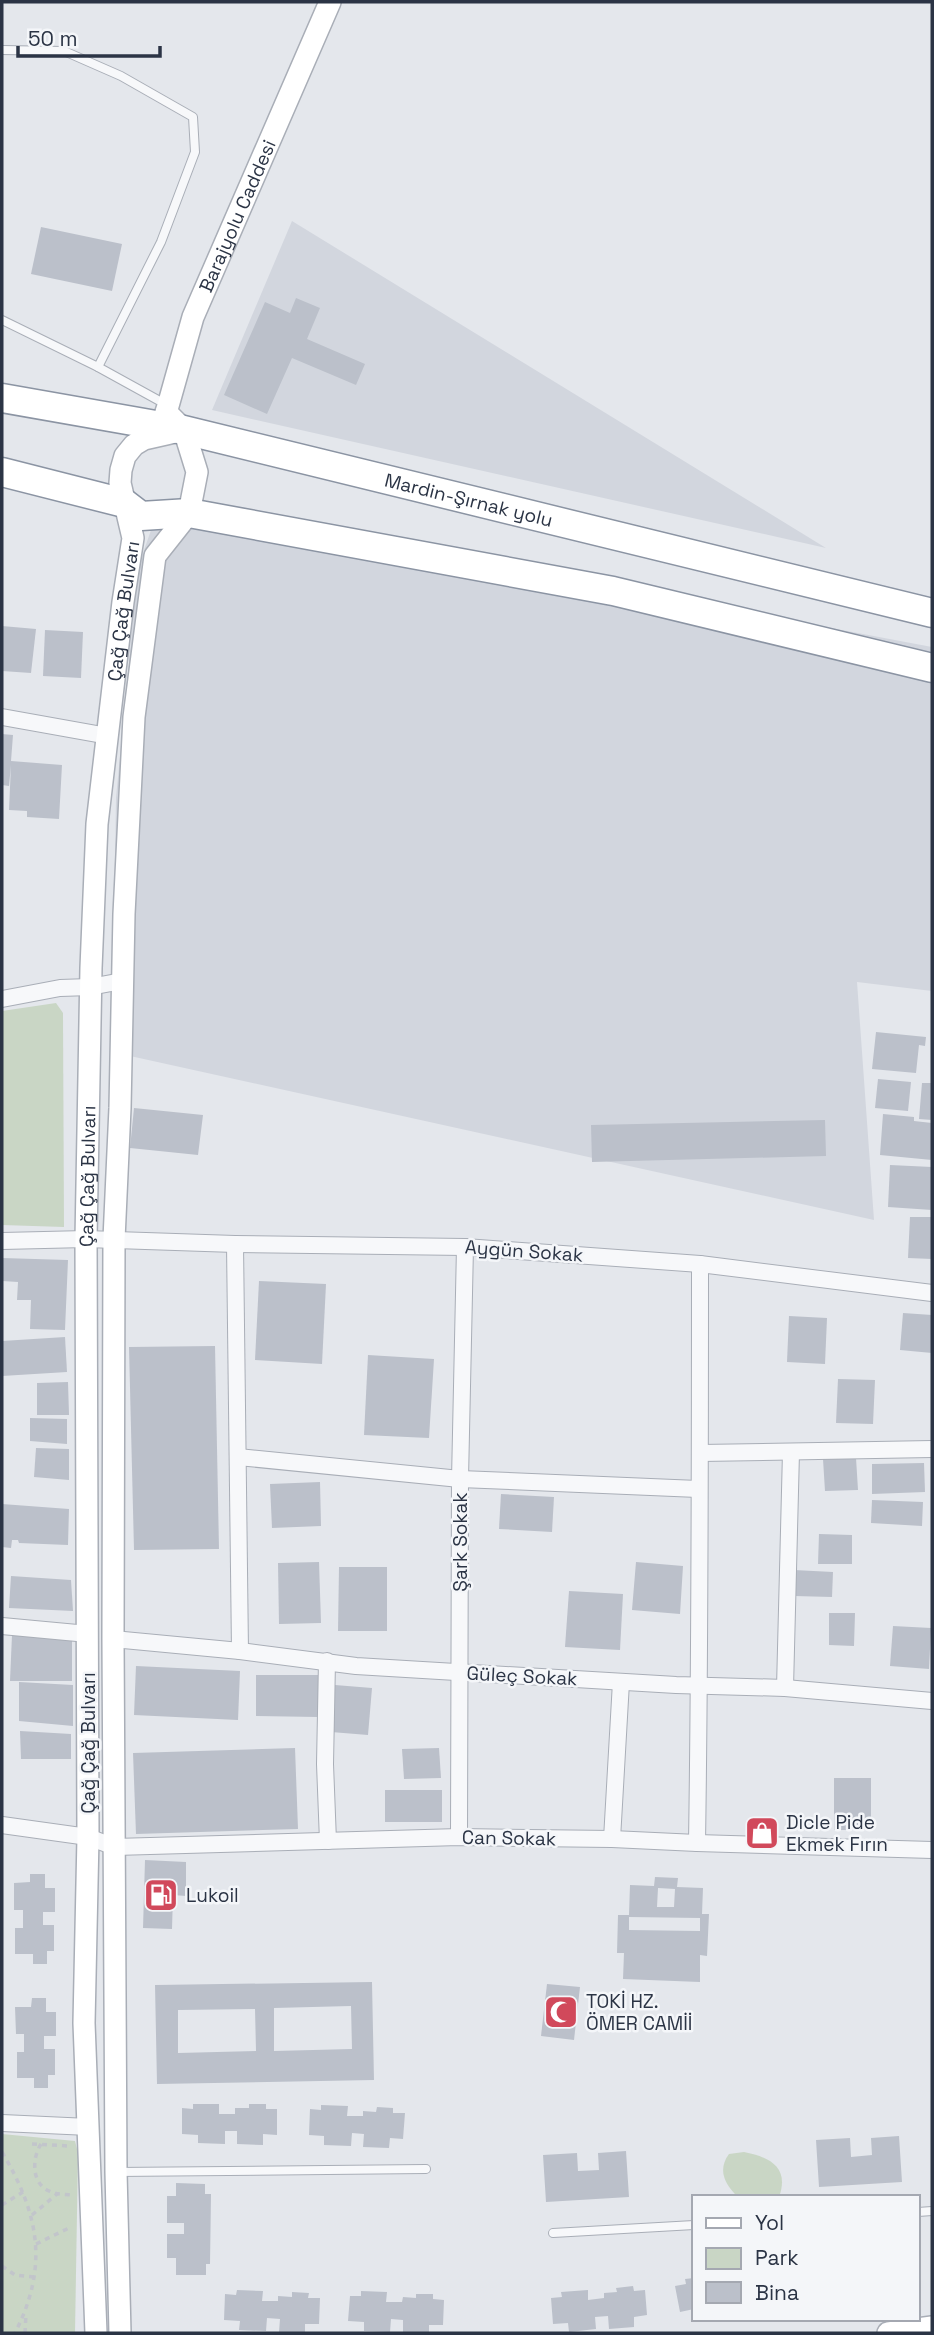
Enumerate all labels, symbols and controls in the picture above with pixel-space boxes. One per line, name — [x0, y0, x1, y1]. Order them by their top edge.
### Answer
scale bar — [18, 14, 159, 58]
text: 50 m — [28, 25, 78, 52]
street label: Barajyolu Caddesi — [193, 136, 281, 296]
street label: Mardin-Şırnak yolu — [382, 467, 555, 532]
street label: Çağ Çağ Bulvarı — [101, 539, 145, 683]
street label: Çağ Çağ Bulvarı — [73, 1105, 101, 1247]
street label: Aygün Sokak — [464, 1234, 584, 1268]
street label: Şark Sokak — [448, 1492, 473, 1592]
street label: Güleç Sokak — [466, 1661, 578, 1691]
street label: Çağ Çağ Bulvarı — [76, 1672, 101, 1814]
place label: Dicle Pide Ekmek Fırın — [786, 1810, 888, 1857]
shop icon: Dicle Pide Ekmek Fırın — [743, 1814, 781, 1852]
street label: Can Sokak — [462, 1825, 556, 1851]
fuel station icon: Lukoil — [142, 1876, 180, 1914]
place label: Lukoil — [186, 1883, 239, 1908]
place label: TOKİ HZ. ÖMER CAMİİ — [586, 1989, 692, 2036]
mosque icon: TOKİ HZ. ÖMER CAMİİ — [542, 1993, 580, 2031]
legend — [692, 2195, 920, 2321]
text: Yol — [755, 2209, 784, 2236]
text: Park — [755, 2244, 799, 2271]
text: Bina — [755, 2279, 799, 2306]

